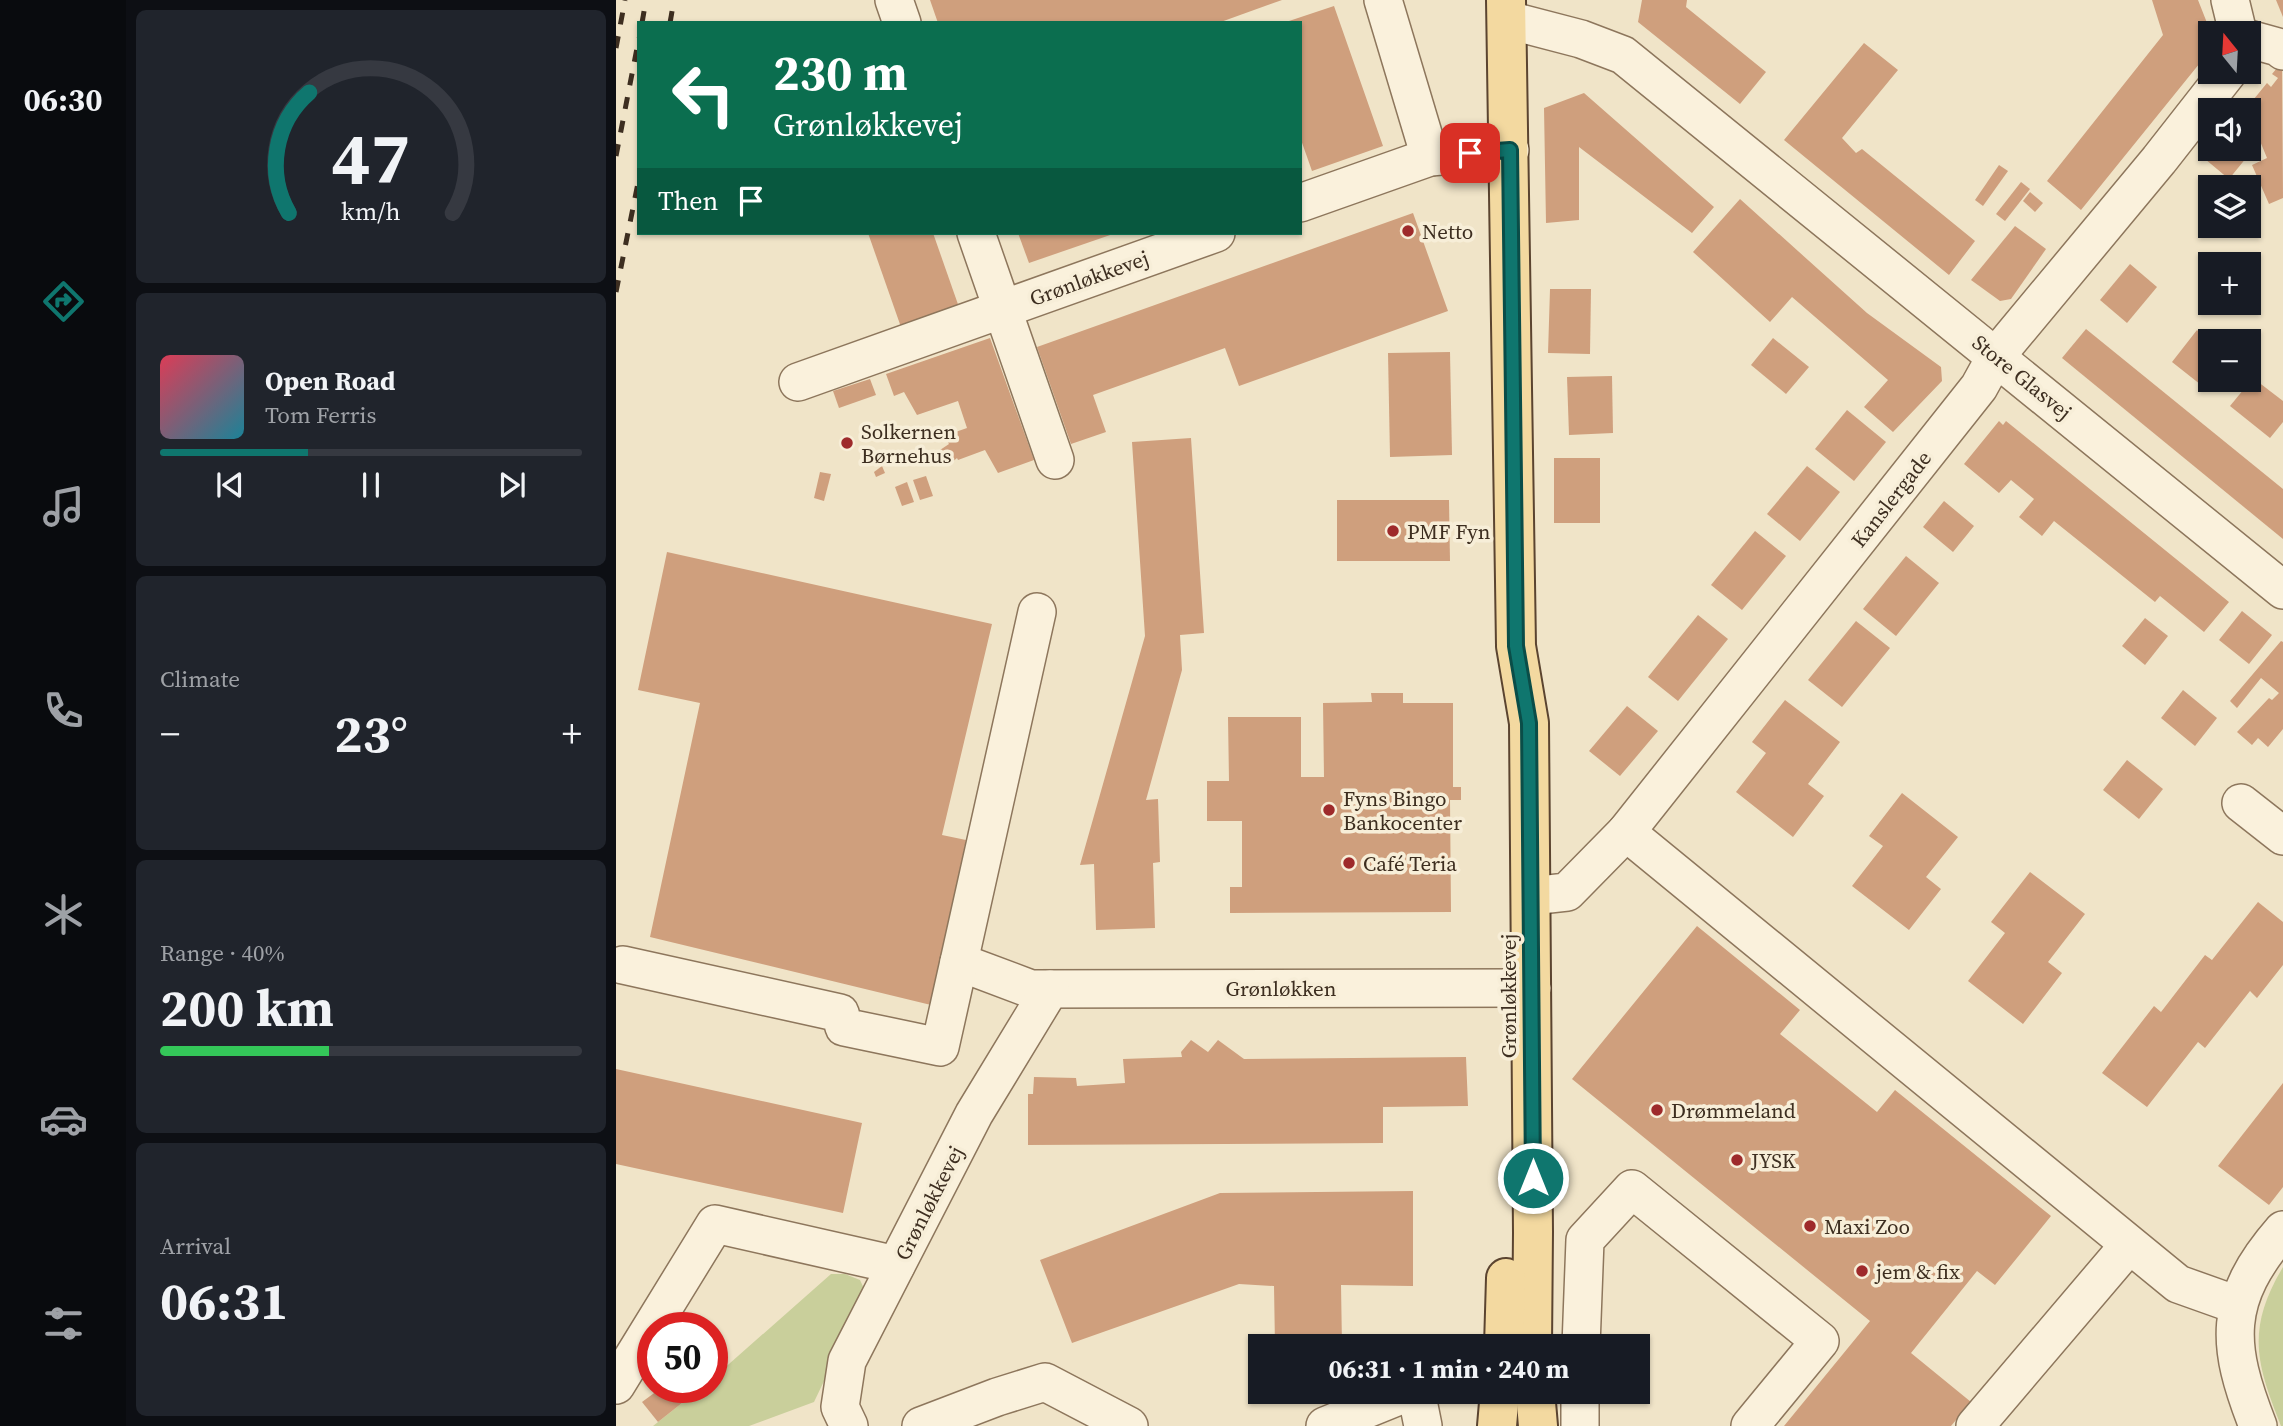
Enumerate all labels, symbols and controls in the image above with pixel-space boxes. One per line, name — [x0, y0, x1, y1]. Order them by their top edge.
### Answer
north arrow — [2198, 21, 2261, 84]
map controls — [2198, 21, 2261, 392]
text: 230 m — [773, 39, 908, 106]
icon: left — [658, 49, 749, 140]
text: 06:30 — [24, 78, 102, 122]
button: sound — [2198, 98, 2261, 161]
text: Grønløkkevej — [773, 103, 963, 147]
text: 47 — [332, 108, 410, 207]
pin — [1440, 123, 1500, 183]
icon: arrive — [1451, 134, 1489, 172]
button: layers — [2198, 175, 2261, 238]
icon: arrive — [732, 182, 770, 220]
text: Then — [658, 183, 718, 219]
text: km/h — [341, 193, 401, 227]
place label: Netto — [1422, 217, 1473, 246]
marker: Netto — [1400, 223, 1416, 239]
street label: Grønløkkevej — [1026, 243, 1152, 313]
button: + — [2198, 252, 2261, 315]
icon: directions — [39, 277, 88, 326]
street label: Store Glasvej — [1966, 328, 2078, 426]
button: − — [2198, 329, 2261, 392]
text: Open Road — [265, 363, 396, 399]
text: Tom Ferris — [265, 399, 376, 431]
place label: Solkernen Børnehus — [861, 417, 956, 470]
marker: Solkernen Børnehus — [839, 435, 855, 451]
street label: Kanslergade — [1844, 445, 1938, 553]
icon: previous — [211, 466, 249, 504]
icon: pause — [352, 466, 390, 504]
icon: next — [493, 466, 531, 504]
icon: music — [39, 482, 88, 531]
place label: PMF Fyn — [1407, 517, 1491, 546]
marker: PMF Fyn — [1385, 523, 1401, 539]
text: Climate — [160, 663, 240, 695]
icon: phone — [39, 686, 88, 735]
text: 23° — [334, 698, 408, 769]
text: − — [160, 708, 180, 760]
text: + — [562, 708, 582, 760]
place label: Fyns Bingo Bankocenter — [1343, 784, 1462, 837]
marker: Fyns Bingo Bankocenter — [1321, 802, 1337, 818]
place label: Café Teria — [1363, 849, 1457, 878]
marker: Café Teria — [1341, 855, 1357, 871]
icon: climate — [39, 890, 88, 939]
street label: Grønløkkevej — [1494, 934, 1523, 1058]
text: Range · 40% — [160, 937, 285, 969]
text: 200 km — [160, 972, 334, 1043]
street label: Grønløkken — [1226, 974, 1337, 1003]
icon: car — [39, 1095, 88, 1144]
place label: Drømmeland — [1671, 1096, 1796, 1125]
marker: Drømmeland — [1649, 1102, 1665, 1118]
street label: Grønløkkevej — [888, 1141, 970, 1265]
position arrow — [1496, 1141, 1570, 1215]
place label: JYSK — [1750, 1146, 1796, 1175]
marker: JYSK — [1729, 1152, 1745, 1168]
place label: Maxi Zoo — [1824, 1212, 1910, 1241]
marker: Maxi Zoo — [1802, 1218, 1818, 1234]
text: Arrival — [160, 1230, 231, 1262]
place label: jem & fix — [1874, 1257, 1960, 1286]
marker: jem & fix — [1854, 1263, 1870, 1279]
text: 06:31 — [160, 1265, 288, 1336]
icon: filters — [39, 1299, 88, 1348]
speed limit sign: 50 — [637, 1312, 728, 1403]
text: 06:31 · 1 min · 240 m — [1329, 1351, 1569, 1387]

